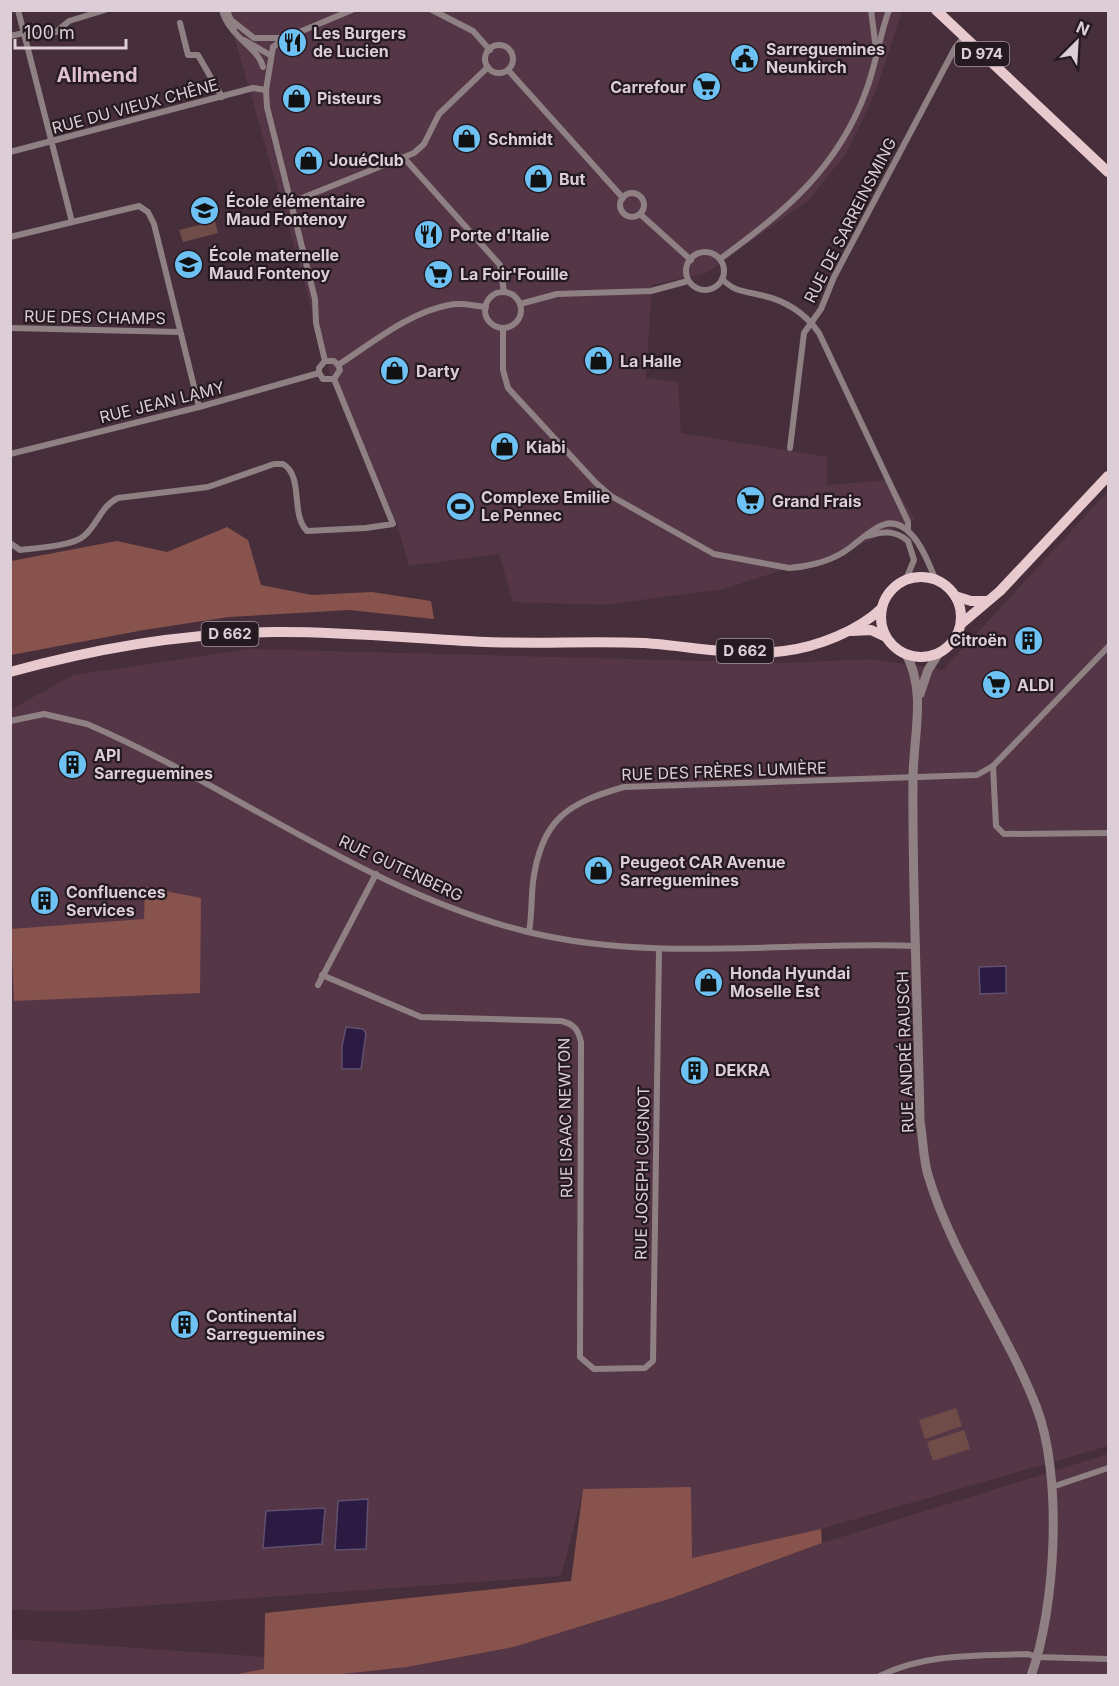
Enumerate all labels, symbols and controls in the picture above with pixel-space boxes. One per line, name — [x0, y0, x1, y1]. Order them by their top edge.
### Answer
scale bar — [15, 12, 126, 50]
north arrow — [1047, 12, 1107, 72]
text: N — [1073, 17, 1093, 40]
text: 100 m — [24, 22, 75, 43]
place label: Les Burgers de Lucien — [313, 23, 406, 61]
restaurant icon: Les Burgers de Lucien — [276, 26, 308, 58]
place label: Sarreguemines Neunkirch — [766, 39, 885, 77]
public building icon: Sarreguemines Neunkirch — [729, 42, 761, 74]
road number: D 974 — [955, 42, 1009, 66]
district label: Allmend — [57, 63, 138, 87]
supermarket icon: Carrefour — [691, 71, 723, 103]
street label: RUE DU VIEUX CHÊNE — [50, 74, 220, 138]
place label: Carrefour — [610, 77, 686, 97]
shop icon: Pisteurs — [280, 82, 312, 114]
place label: Pisteurs — [317, 88, 381, 108]
shop icon: Schmidt — [451, 123, 483, 155]
place label: Schmidt — [488, 129, 553, 149]
street label: RUE DE SARREINSMING — [800, 134, 900, 306]
shop icon: JouéClub — [292, 144, 324, 176]
place label: JouéClub — [329, 150, 404, 170]
shop icon: But — [522, 163, 554, 195]
place label: But — [559, 169, 586, 189]
place label: École élémentaire Maud Fontenoy — [226, 191, 365, 229]
school or university icon: École élémentaire Maud Fontenoy — [189, 194, 221, 226]
restaurant icon: Porte d'Italie — [413, 219, 445, 251]
place label: Porte d'Italie — [450, 225, 550, 245]
place label: École maternelle Maud Fontenoy — [209, 245, 339, 283]
school or university icon: École maternelle Maud Fontenoy — [172, 248, 204, 280]
supermarket icon: La Foir'Fouille — [423, 258, 455, 290]
place label: La Foir'Fouille — [460, 264, 568, 284]
street label: RUE DES CHAMPS — [24, 306, 166, 328]
shop icon: La Halle — [583, 345, 615, 377]
place label: La Halle — [620, 351, 682, 371]
shop icon: Darty — [379, 355, 411, 387]
place label: Darty — [416, 361, 460, 381]
street label: RUE JEAN LAMY — [97, 377, 227, 427]
shop icon: Kiabi — [489, 431, 521, 463]
place label: Kiabi — [526, 437, 566, 457]
supermarket icon: Grand Frais — [735, 485, 767, 517]
place label: Complexe Emilie Le Pennec — [481, 487, 610, 525]
sports icon: Complexe Emilie Le Pennec — [444, 490, 476, 522]
place label: Grand Frais — [772, 491, 861, 511]
road number: D 662 — [202, 622, 258, 646]
building icon: Citroën — [1012, 624, 1044, 656]
place label: Citroën — [950, 630, 1007, 650]
road number: D 662 — [716, 639, 774, 663]
supermarket icon: ALDI — [980, 669, 1012, 701]
place label: ALDI — [1017, 675, 1054, 695]
place label: API Sarreguemines — [94, 745, 213, 783]
building icon: API Sarreguemines — [57, 748, 89, 780]
street label: RUE DES FRÈRES LUMIÈRE — [621, 757, 827, 785]
street label: RUE GUTENBERG — [336, 831, 466, 905]
place label: Peugeot CAR Avenue Sarreguemines — [620, 852, 786, 890]
shop icon: Peugeot CAR Avenue Sarreguemines — [583, 855, 615, 887]
place label: Confluences Services — [66, 882, 166, 920]
building icon: Confluences Services — [29, 885, 61, 917]
place label: Honda Hyundai Moselle Est — [730, 963, 850, 1001]
shop icon: Honda Hyundai Moselle Est — [693, 966, 725, 998]
street label: RUE ANDRÉ RAUSCH — [892, 971, 918, 1133]
street label: RUE ISAAC NEWTON — [554, 1038, 576, 1198]
building icon: DEKRA — [678, 1054, 710, 1086]
place label: DEKRA — [715, 1060, 770, 1080]
street label: RUE JOSEPH CUGNOT — [630, 1086, 654, 1260]
place label: Continental Sarreguemines — [206, 1306, 325, 1344]
building icon: Continental Sarreguemines — [169, 1309, 201, 1341]

